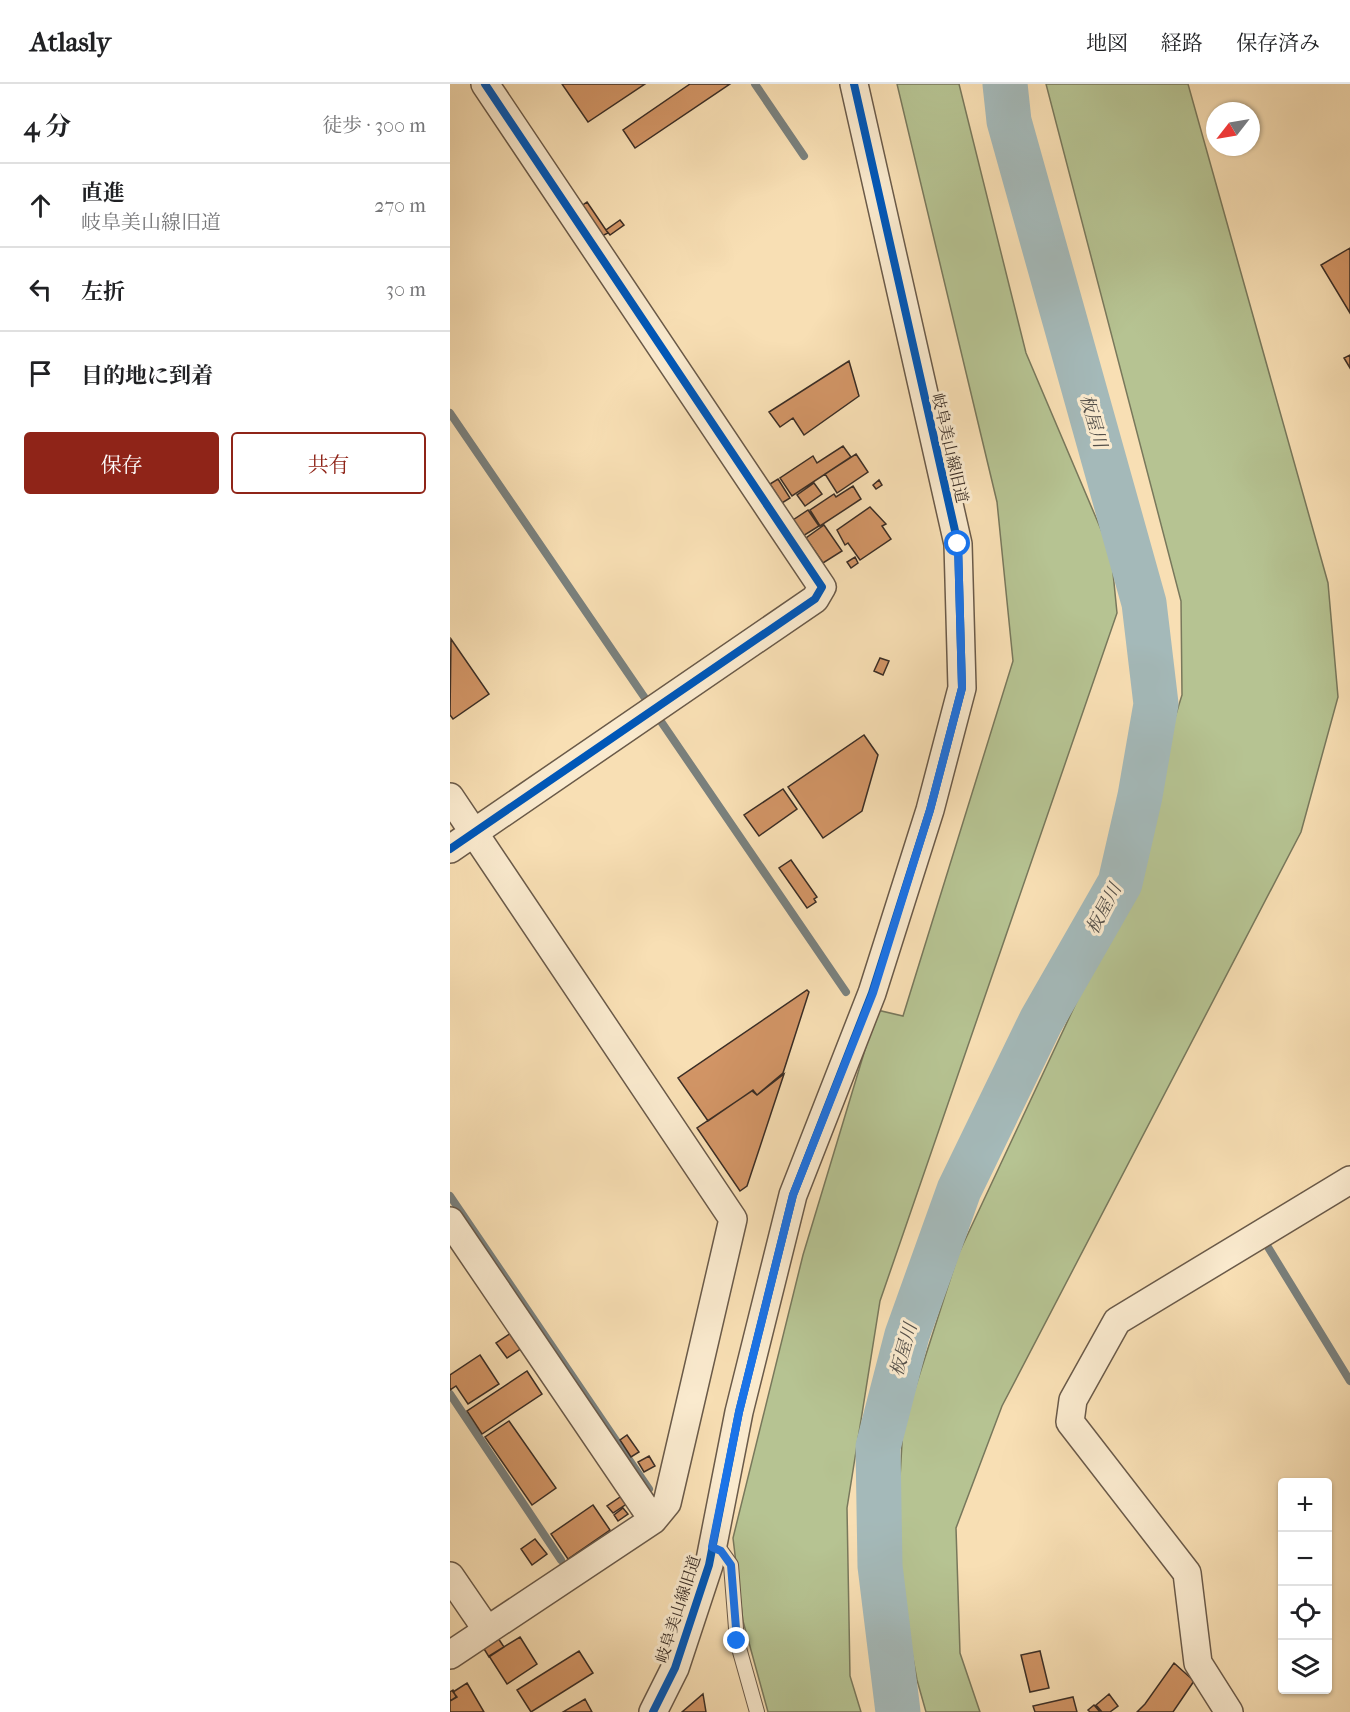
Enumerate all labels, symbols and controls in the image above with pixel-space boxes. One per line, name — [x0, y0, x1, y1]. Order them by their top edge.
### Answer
text: Atlasly — [30, 25, 111, 58]
text: 地図 — [1086, 31, 1128, 55]
text: 経路 — [1161, 31, 1203, 55]
text: 保存済み — [1236, 31, 1320, 55]
north arrow — [1206, 102, 1260, 156]
text: 4 分 — [24, 111, 71, 142]
text: 徒歩 · 300 m — [322, 114, 426, 137]
text: 直進 — [81, 180, 125, 206]
icon: ahead — [24, 189, 57, 222]
text: 270 m — [374, 194, 426, 217]
text: 岐阜美山線旧道 — [81, 211, 221, 234]
icon: left — [24, 273, 57, 306]
text: 30 m — [386, 278, 426, 301]
text: 左折 — [81, 279, 125, 305]
icon: arrive — [24, 357, 57, 390]
text: 目的地に到着 — [81, 363, 213, 389]
street label: 岐阜美山線旧道 — [928, 391, 972, 505]
water label: 板屋川 — [1075, 392, 1111, 452]
button: 保存 — [24, 432, 219, 494]
button: 共有 — [231, 432, 426, 494]
route start — [944, 530, 970, 556]
water label: 板屋川 — [1082, 878, 1127, 938]
water label: 板屋川 — [886, 1319, 922, 1379]
map controls — [1278, 1478, 1332, 1694]
button: + — [1278, 1478, 1332, 1532]
button: − — [1278, 1532, 1332, 1586]
street label: 岐阜美山線旧道 — [652, 1553, 704, 1665]
button: locate — [1278, 1586, 1332, 1640]
route end — [723, 1627, 749, 1653]
button: layers — [1278, 1640, 1332, 1694]

